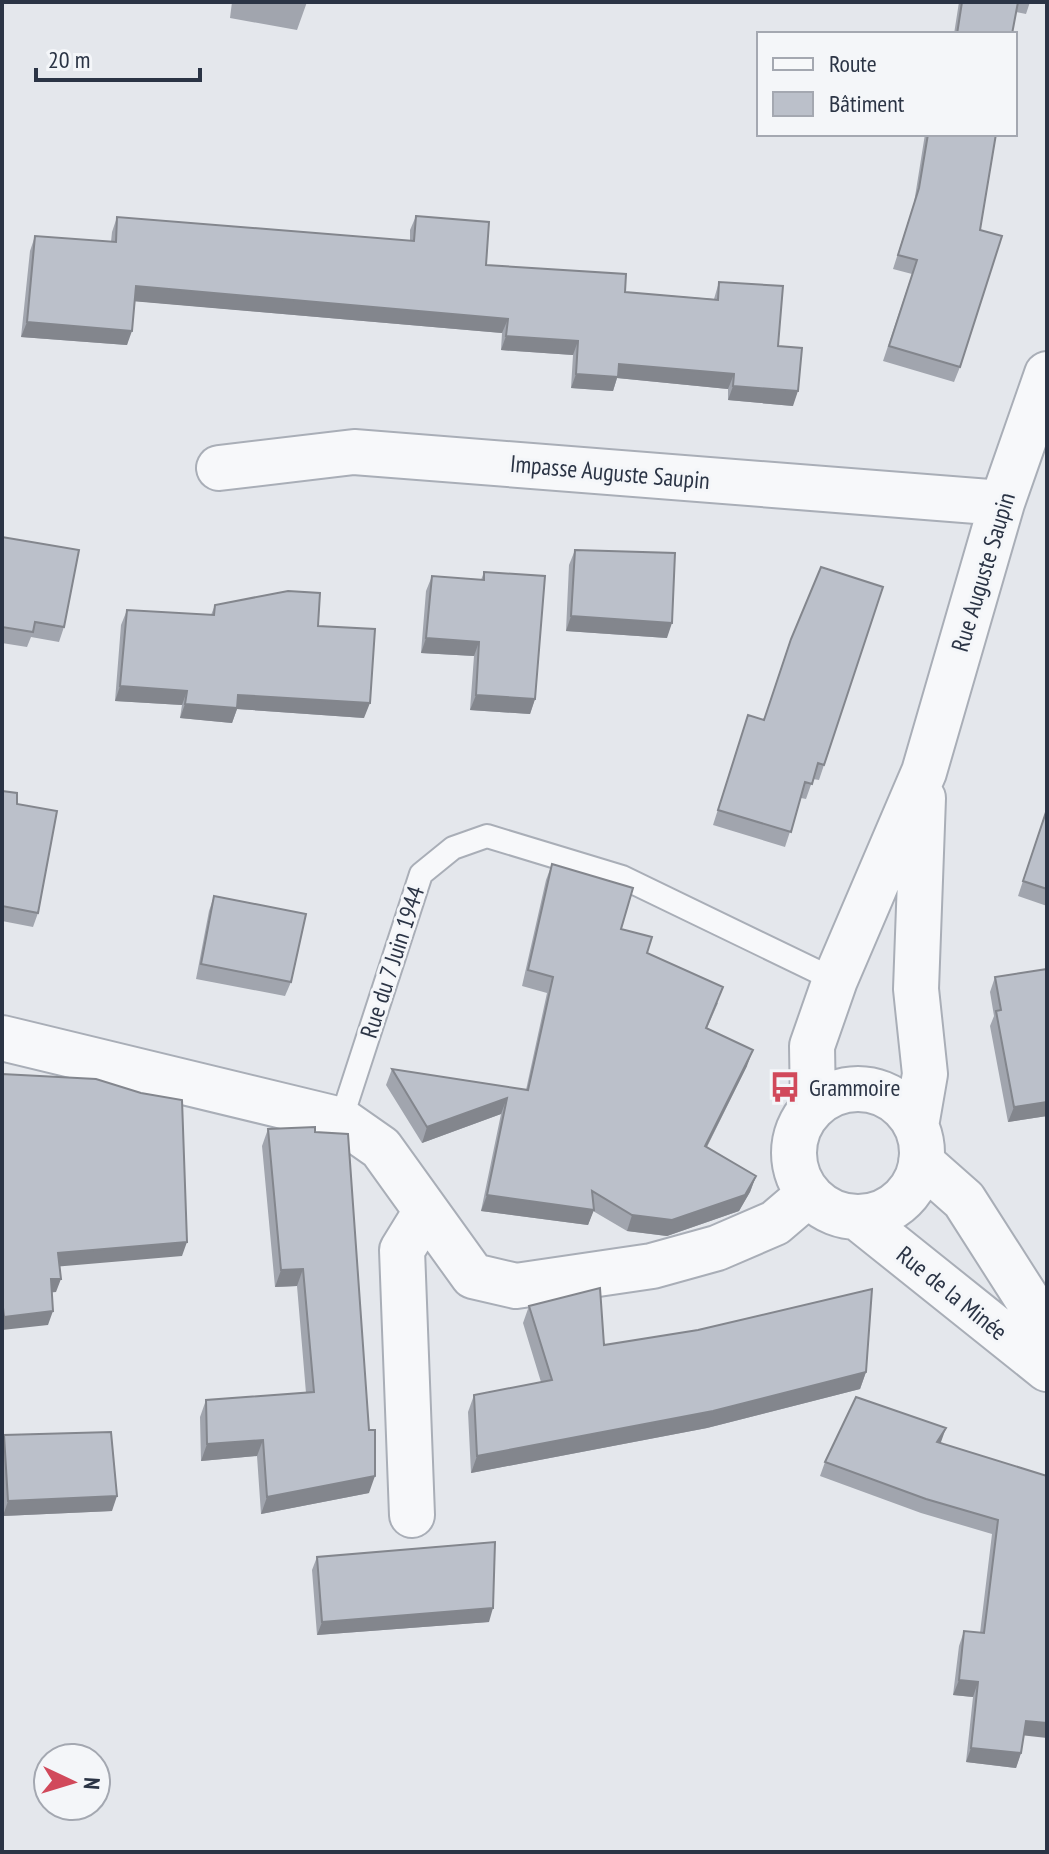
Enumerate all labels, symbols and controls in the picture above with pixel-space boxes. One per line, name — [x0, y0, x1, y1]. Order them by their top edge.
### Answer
scale bar — [36, 32, 200, 82]
legend — [757, 32, 1017, 136]
text: 20 m — [48, 44, 90, 75]
text: Route — [829, 48, 877, 79]
text: Bâtiment — [829, 88, 905, 119]
street label: Impasse Auguste Saupin — [509, 448, 711, 496]
street label: Rue Auguste Saupin — [944, 489, 1022, 655]
street label: Rue du 7 Juin 1944 — [353, 882, 431, 1042]
bus stop icon: Grammoire — [768, 1070, 802, 1104]
place label: Grammoire — [809, 1072, 900, 1103]
street label: Rue de la Minée — [890, 1239, 1014, 1347]
north arrow — [32, 1742, 112, 1822]
text: N — [78, 1776, 106, 1790]

